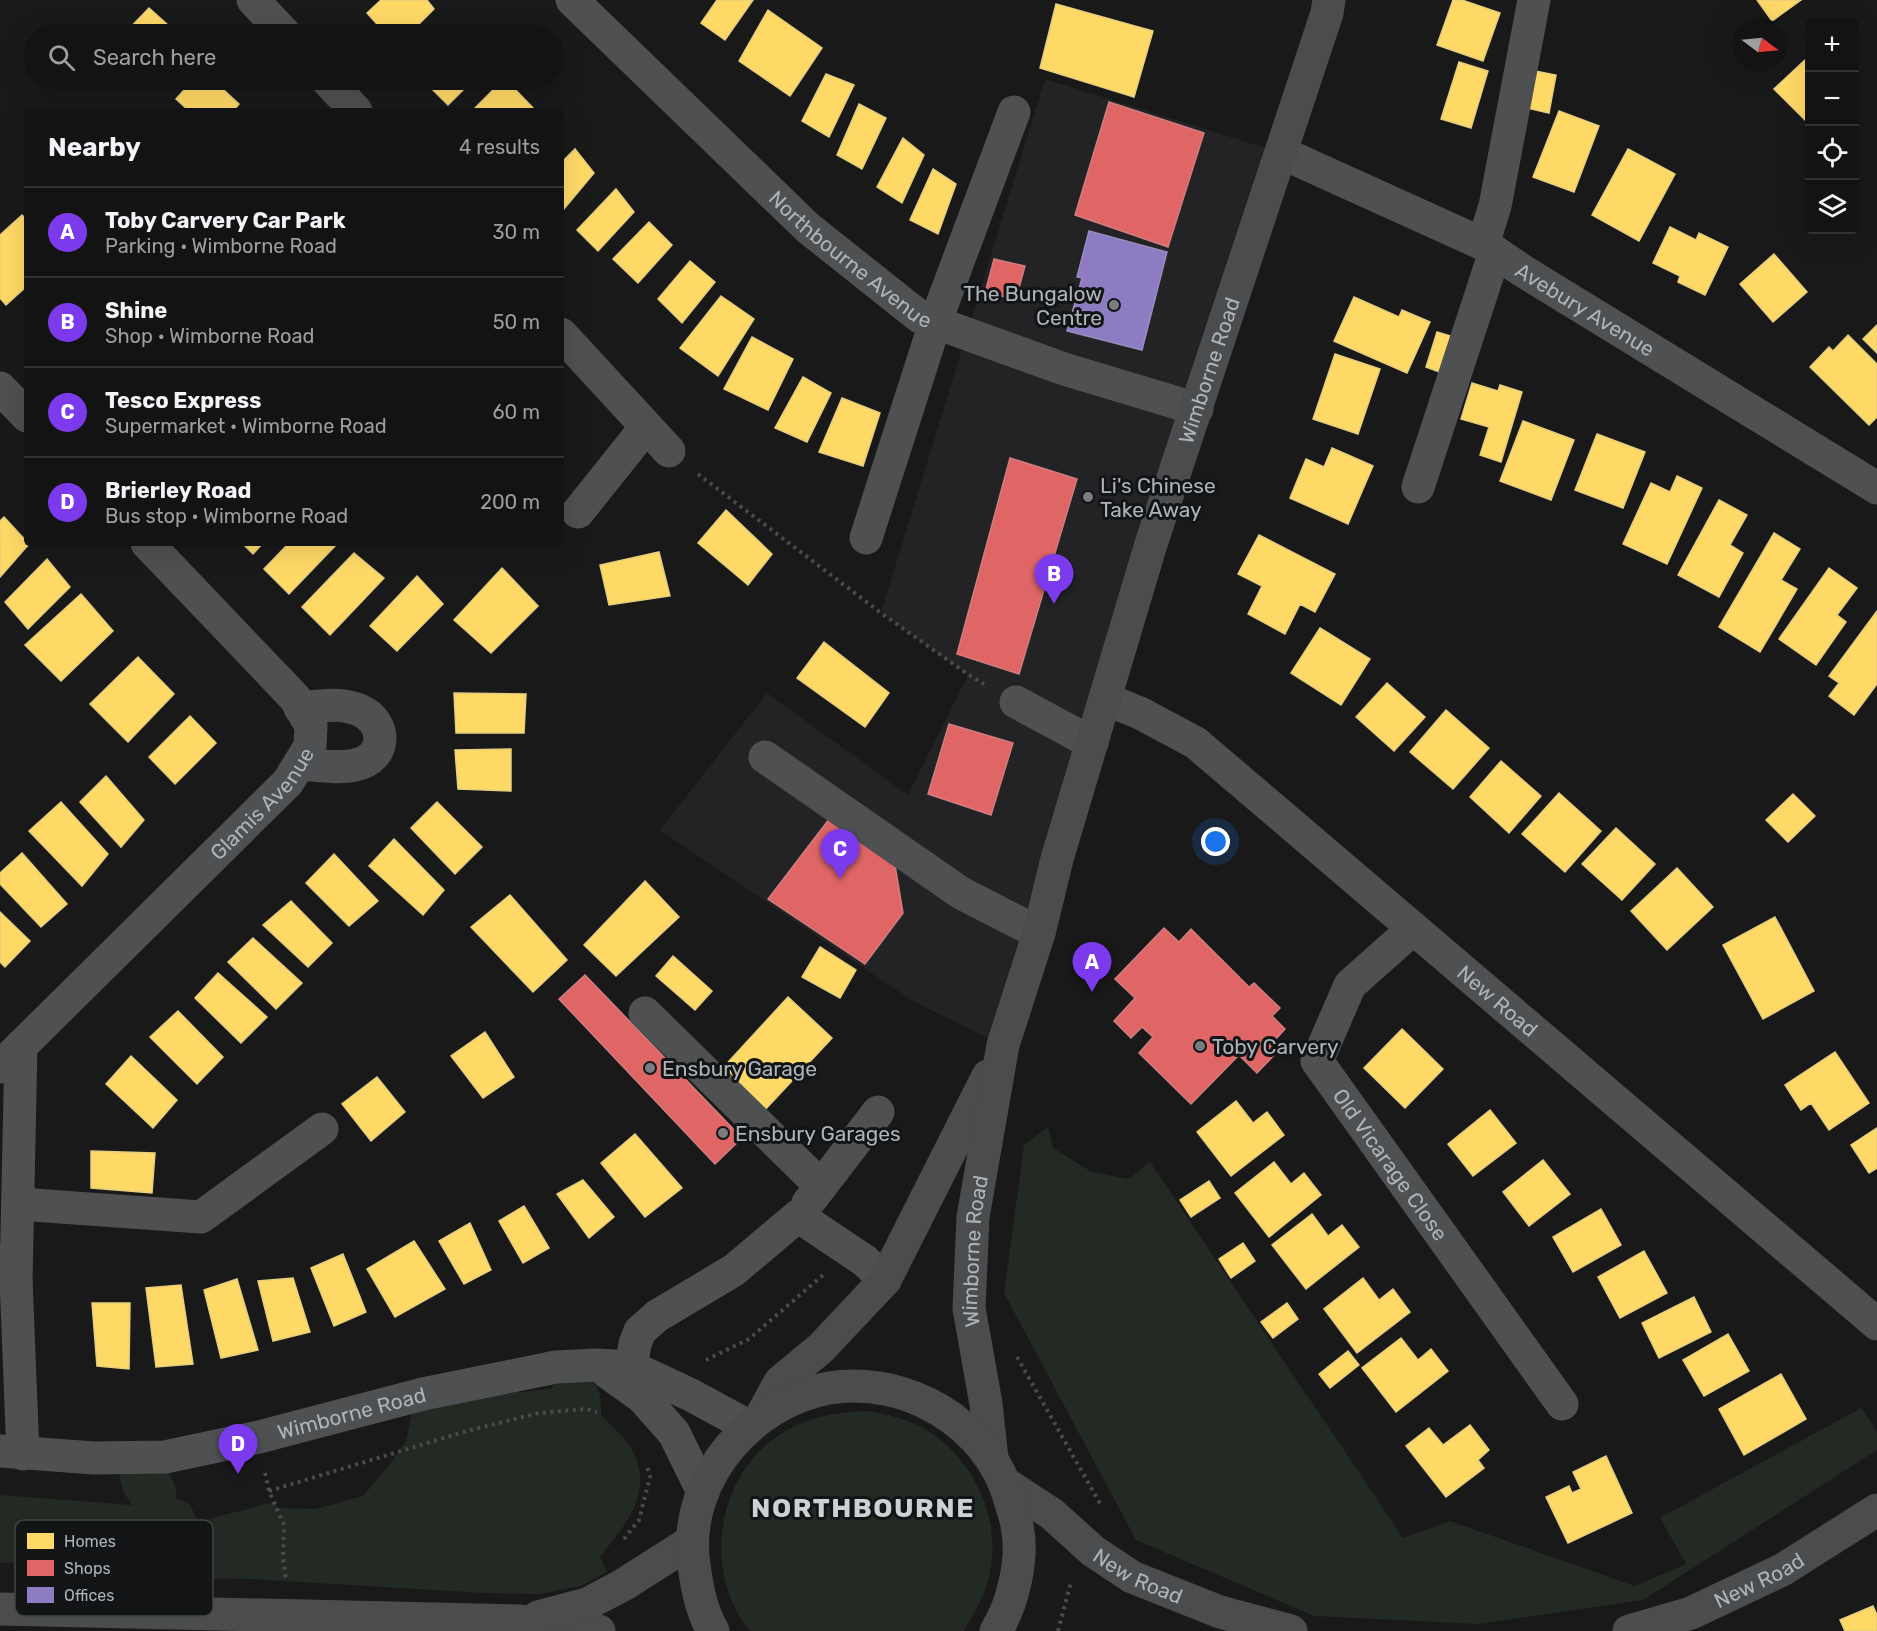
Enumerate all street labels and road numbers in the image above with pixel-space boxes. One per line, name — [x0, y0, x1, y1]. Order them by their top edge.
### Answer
street label: Northbourne Avenue — [764, 185, 935, 333]
street label: Avebury Avenue — [1511, 257, 1660, 361]
street label: Wimborne Road — [1173, 294, 1244, 447]
street label: Glamis Avenue — [205, 742, 319, 865]
street label: New Road — [1453, 959, 1543, 1042]
street label: Old Vicarage Close — [1328, 1083, 1453, 1245]
street label: Wimborne Road — [956, 1173, 993, 1329]
street label: Wimborne Road — [275, 1381, 428, 1444]
street label: New Road — [1089, 1542, 1186, 1608]
street label: New Road — [1710, 1547, 1809, 1613]

